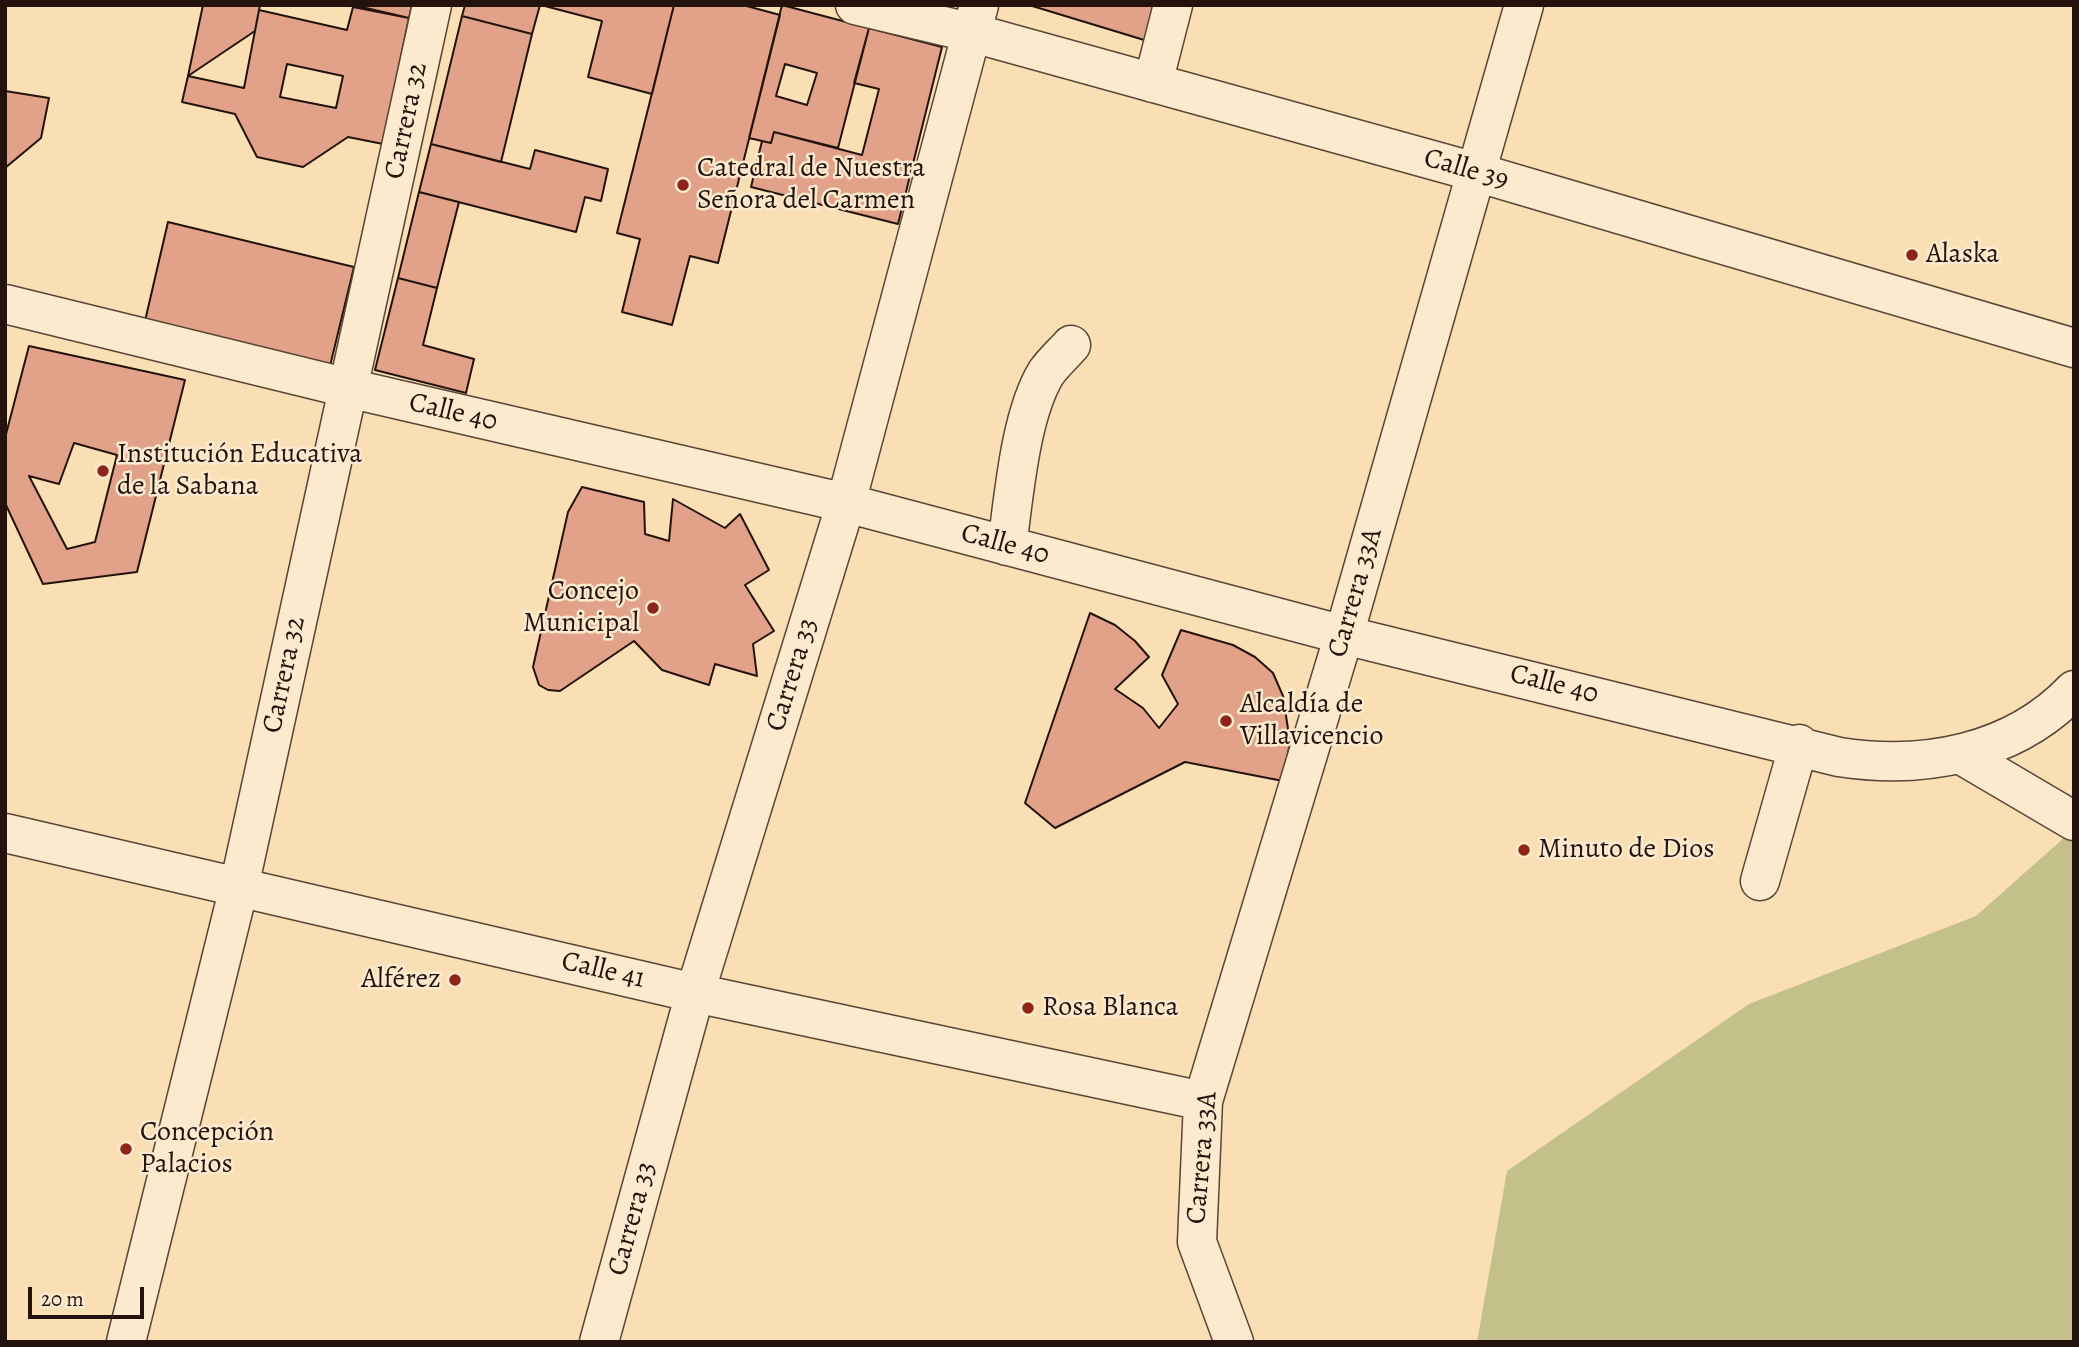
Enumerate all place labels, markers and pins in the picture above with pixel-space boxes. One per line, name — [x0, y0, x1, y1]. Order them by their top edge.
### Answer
place label: Catedral de Nuestra Señora del Carmen — [697, 152, 925, 218]
marker: Catedral de Nuestra Señora del Carmen — [675, 177, 691, 193]
place label: Alaska — [1926, 238, 1999, 272]
marker: Alaska — [1904, 247, 1920, 263]
place label: Institución Educativa de la Sabana — [117, 438, 362, 504]
marker: Institución Educativa de la Sabana — [95, 463, 111, 479]
place label: Concejo Municipal — [523, 575, 639, 641]
marker: Concejo Municipal — [645, 600, 661, 616]
place label: Alcaldía de Villavicencio — [1240, 688, 1383, 754]
marker: Alcaldía de Villavicencio — [1218, 713, 1234, 729]
place label: Minuto de Dios — [1538, 833, 1714, 867]
marker: Minuto de Dios — [1516, 842, 1532, 858]
place label: Alférez — [361, 963, 441, 997]
marker: Alférez — [447, 972, 463, 988]
place label: Rosa Blanca — [1042, 991, 1179, 1025]
marker: Rosa Blanca — [1020, 1000, 1036, 1016]
place label: Concepción Palacios — [140, 1116, 274, 1182]
marker: Concepción Palacios — [118, 1141, 134, 1157]

